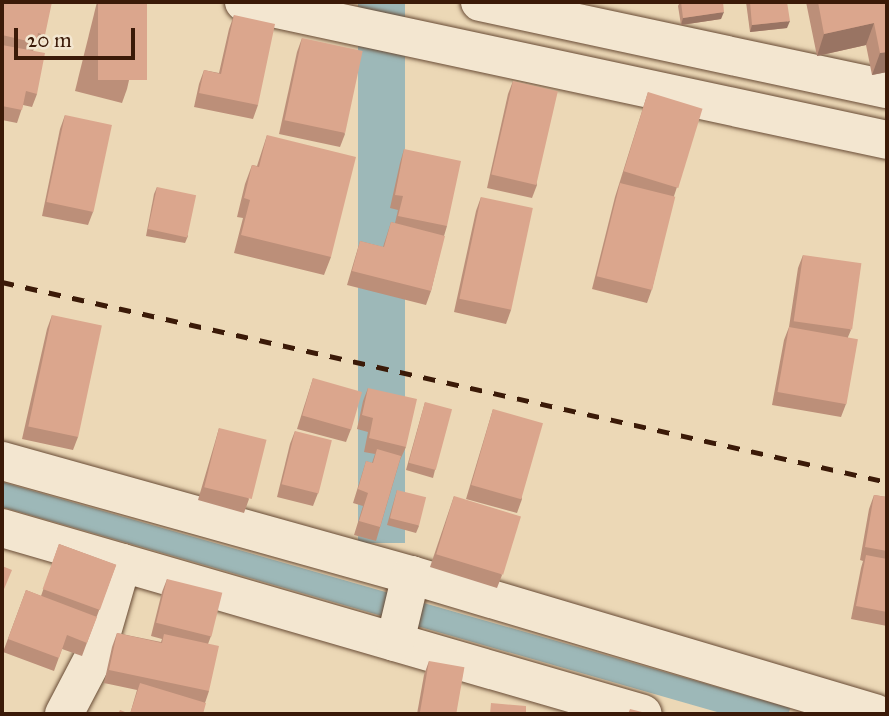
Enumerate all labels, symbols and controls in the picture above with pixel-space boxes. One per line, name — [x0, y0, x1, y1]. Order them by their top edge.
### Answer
scale bar — [18, 14, 138, 58]
text: 20 m — [27, 27, 72, 53]

